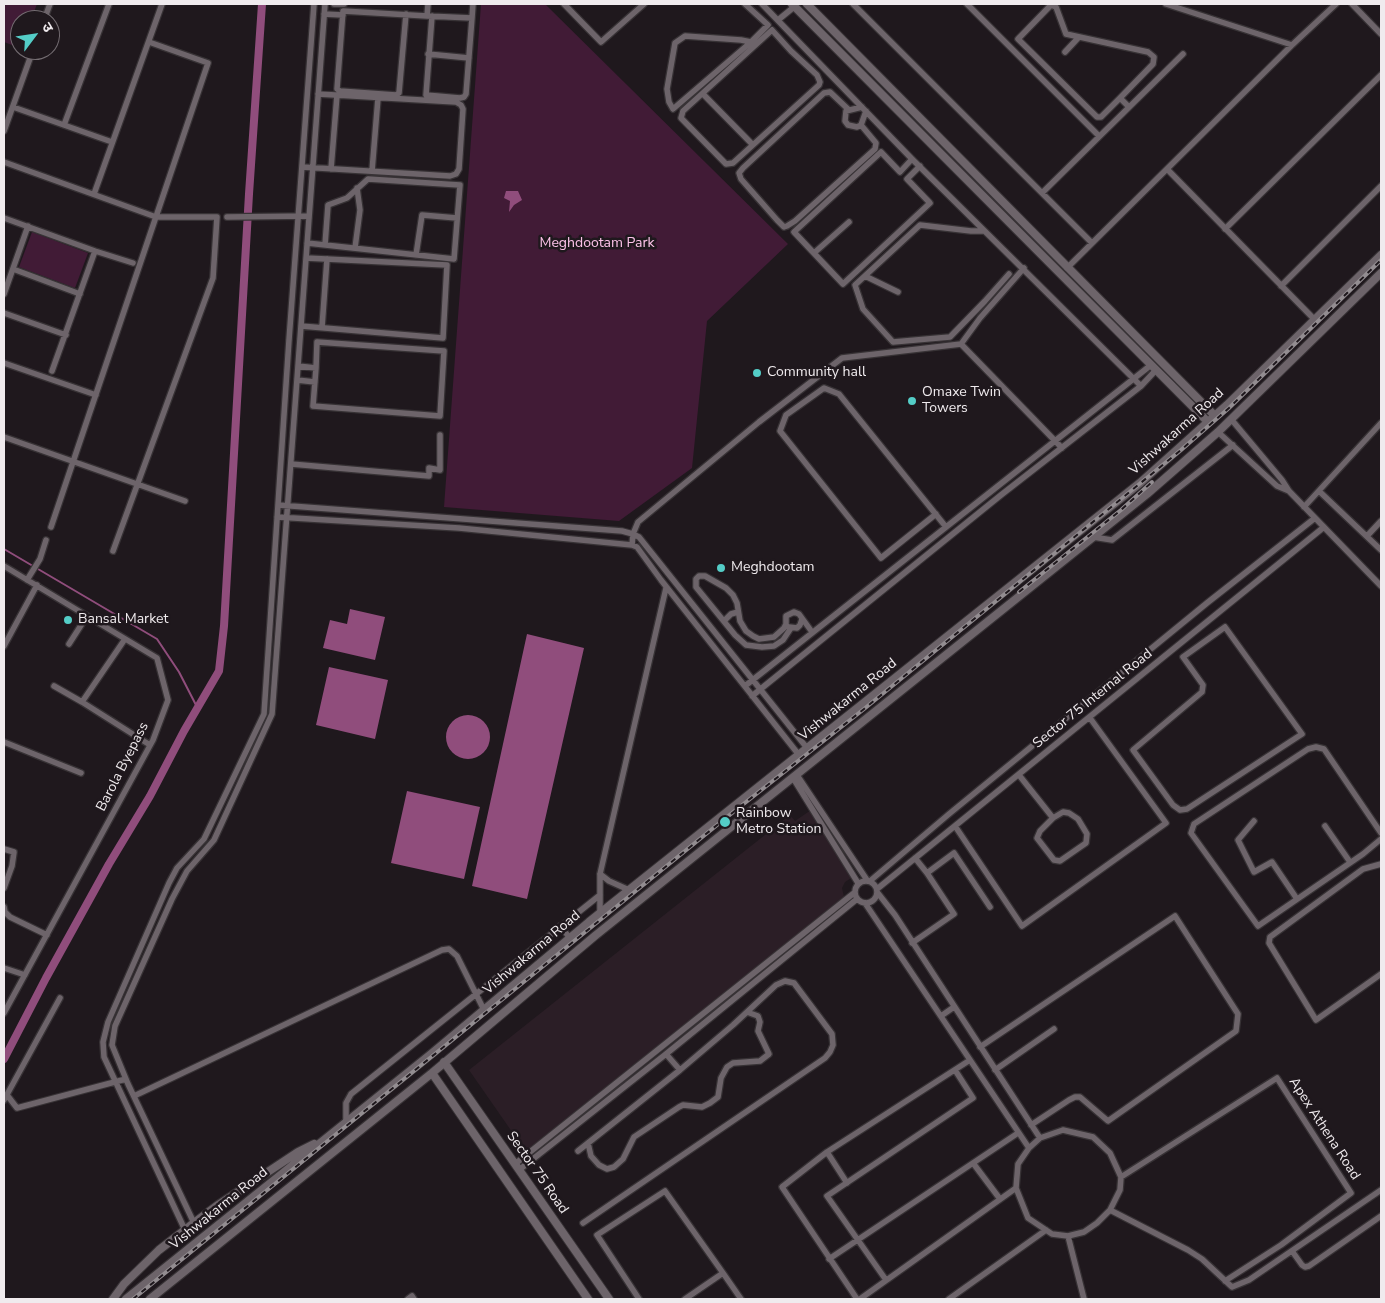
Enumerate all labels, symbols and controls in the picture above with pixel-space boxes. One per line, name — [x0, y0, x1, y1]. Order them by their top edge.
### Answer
north arrow — [10, 10, 60, 60]
text: उ — [37, 19, 58, 36]
park label: Meghdootam Park — [539, 236, 655, 252]
place label: Community hall — [767, 365, 866, 381]
marker: Community hall — [751, 367, 763, 379]
place label: Omaxe Twin Towers — [922, 385, 1001, 418]
street label: Vishwakarma Road — [1126, 385, 1228, 479]
marker: Omaxe Twin Towers — [906, 395, 918, 407]
place label: Meghdootam — [731, 560, 815, 576]
marker: Meghdootam — [715, 562, 727, 574]
place label: Bansal Market — [78, 612, 168, 628]
marker: Bansal Market — [62, 614, 74, 626]
street label: Sector 75 Internal Road — [1030, 646, 1156, 752]
street label: Vishwakarma Road — [796, 655, 900, 745]
street label: Barola Byepass — [93, 720, 153, 814]
place label: Rainbow Metro Station — [736, 806, 821, 839]
marker: Rainbow Metro Station — [718, 815, 732, 829]
street label: Vishwakarma Road — [480, 908, 584, 998]
street label: Apex Athena Road — [1285, 1075, 1363, 1183]
street label: Sector 75 Road — [502, 1129, 572, 1217]
street label: Vishwakarma Road — [167, 1164, 271, 1254]

